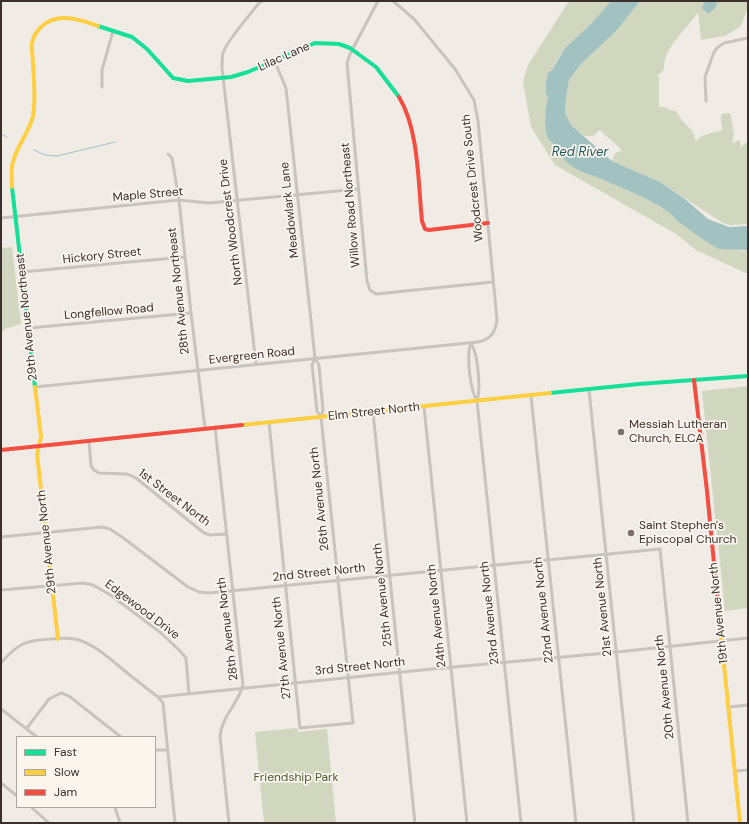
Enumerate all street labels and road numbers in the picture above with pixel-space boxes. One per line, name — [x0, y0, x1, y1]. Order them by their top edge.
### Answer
street label: Lilac Lane — [256, 39, 312, 75]
street label: Woodcrest Drive South — [459, 113, 487, 243]
street label: Willow Road Northeast — [338, 142, 364, 268]
street label: North Woodcrest Drive — [216, 158, 246, 286]
street label: Meadowlark Lane — [278, 161, 302, 259]
street label: Maple Street — [112, 185, 184, 205]
street label: 28th Avenue Northeast — [165, 227, 193, 355]
street label: Hickory Street — [62, 245, 142, 267]
street label: 29th Avenue Northeast — [13, 252, 41, 382]
street label: Longfellow Road — [64, 301, 154, 323]
street label: Evergreen Road — [208, 344, 296, 368]
street label: Elm Street North — [328, 400, 420, 424]
street label: 26th Avenue North — [307, 446, 333, 552]
street label: 1st Street North — [135, 466, 213, 530]
street label: 29th Avenue North — [34, 489, 60, 595]
street label: 25th Avenue North — [370, 542, 396, 648]
street label: 22nd Avenue North — [531, 556, 557, 664]
street label: 21st Avenue North — [591, 557, 615, 657]
street label: 23rd Avenue North — [477, 560, 503, 666]
street label: 2nd Street North — [272, 561, 366, 585]
street label: 19th Avenue North — [707, 562, 731, 664]
street label: 24th Avenue North — [424, 563, 450, 669]
street label: 28th Avenue North — [215, 576, 241, 682]
street label: Edgewood Drive — [102, 577, 182, 643]
street label: 27th Avenue North — [269, 596, 295, 700]
street label: 20th Avenue North — [652, 634, 678, 740]
street label: 3rd Street North — [314, 655, 406, 679]

